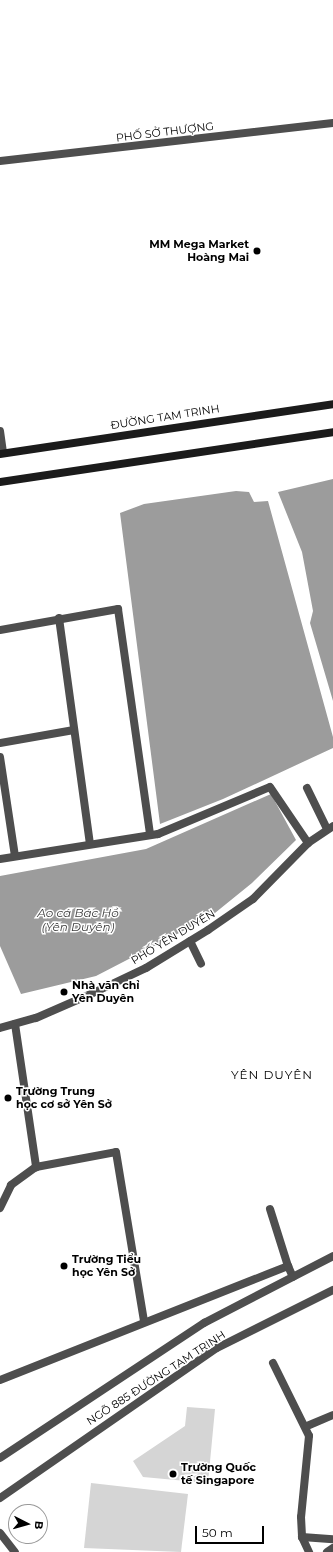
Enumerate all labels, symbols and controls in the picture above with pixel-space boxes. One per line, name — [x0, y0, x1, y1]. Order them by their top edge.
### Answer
street label: PHỐ SỞ THƯỢNG — [115, 119, 215, 145]
place label: MM Mega Market Hoàng Mai — [149, 238, 249, 264]
marker: MM Mega Market Hoàng Mai — [252, 246, 262, 256]
street label: ĐƯỜNG TAM TRINH — [110, 402, 220, 432]
water label: Ao cá Bác Hồ (Yên Duyên) — [37, 906, 119, 934]
street label: PHỐ YÊN DUYÊN — [129, 907, 217, 967]
place label: Nhà văn chỉ Yên Duyên — [72, 979, 140, 1005]
marker: Nhà văn chỉ Yên Duyên — [59, 987, 69, 997]
district label: YÊN DUYÊN — [231, 1068, 313, 1082]
place label: Trường Trung học cơ sở Yên Sở — [16, 1085, 112, 1111]
marker: Trường Trung học cơ sở Yên Sở — [3, 1093, 13, 1103]
place label: Trường Tiểu học Yên Sở — [72, 1253, 141, 1279]
marker: Trường Tiểu học Yên Sở — [59, 1261, 69, 1271]
street label: NGÕ 885 ĐƯỜNG TAM TRINH — [84, 1328, 228, 1428]
place label: Trường Quốc tế Singapore — [181, 1461, 256, 1487]
marker: Trường Quốc tế Singapore — [168, 1469, 178, 1479]
north arrow — [8, 1504, 48, 1544]
scale bar — [197, 1518, 266, 1544]
text: B — [32, 1520, 46, 1530]
text: 50 m — [202, 1525, 233, 1540]

